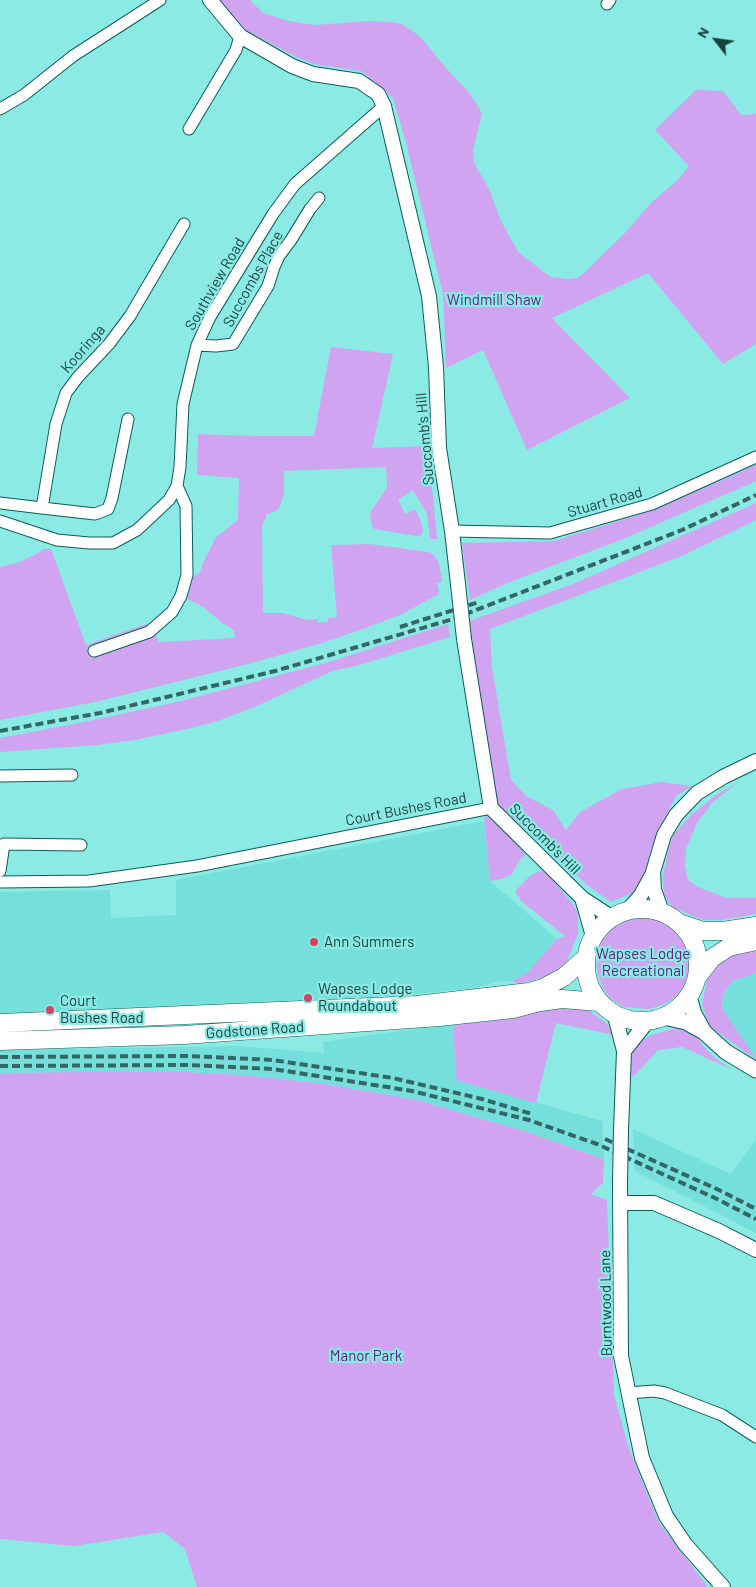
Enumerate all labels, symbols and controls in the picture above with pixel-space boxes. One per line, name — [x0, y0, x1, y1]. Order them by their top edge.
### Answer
north arrow — [691, 15, 741, 65]
text: N — [693, 24, 712, 41]
street label: Succombs Place — [219, 228, 287, 330]
street label: Southview Road — [181, 234, 249, 334]
park label: Windmill Shaw — [447, 291, 541, 309]
street label: Kooringa — [57, 321, 109, 377]
street label: Succomb's Hill — [412, 392, 438, 486]
street label: Stuart Road — [565, 483, 645, 521]
street label: Court Bushes Road — [344, 788, 468, 830]
street label: Succomb's Hill — [506, 800, 584, 878]
place label: Ann Summers — [324, 933, 414, 951]
marker: Ann Summers — [308, 936, 320, 948]
park label: Wapses Lodge Recreational — [596, 945, 690, 980]
place label: Wapses Lodge Roundabout — [318, 980, 413, 1015]
place label: Court Bushes Road — [60, 992, 144, 1027]
marker: Wapses Lodge Roundabout — [302, 992, 314, 1004]
marker: Court Bushes Road — [44, 1004, 56, 1016]
street label: Godstone Road — [205, 1018, 305, 1042]
street label: Burntwood Lane — [596, 1250, 616, 1356]
park label: Manor Park — [330, 1347, 402, 1365]

